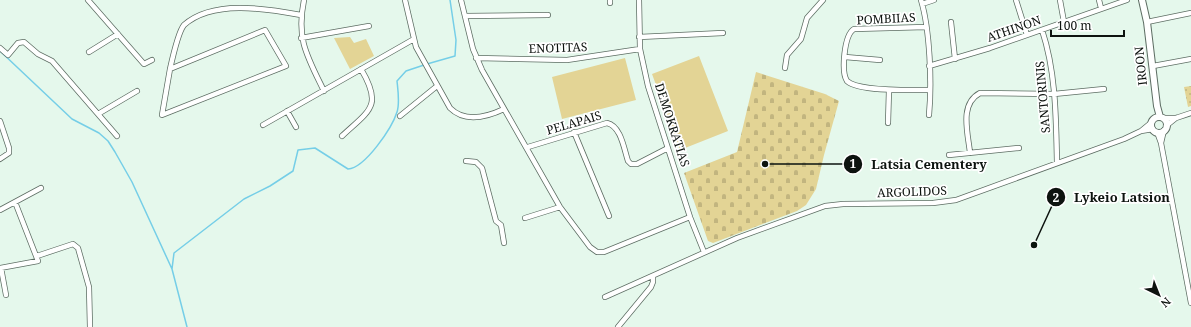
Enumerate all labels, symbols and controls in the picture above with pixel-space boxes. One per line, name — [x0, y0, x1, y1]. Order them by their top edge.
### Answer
street label: POMBIIAS — [856, 8, 916, 29]
street label: ATHINON — [984, 11, 1043, 46]
scale bar — [1051, 12, 1124, 38]
text: 100 m — [1057, 17, 1092, 34]
street label: ENOTITAS — [528, 38, 588, 57]
street label: IROON — [1130, 46, 1151, 86]
street label: SANTORINIS — [1031, 60, 1054, 134]
street label: DEMOKRATIAS — [651, 81, 694, 169]
street label: PELAPAIS — [544, 107, 603, 139]
callout: Latsia Cementery — [843, 152, 995, 177]
text: 1 — [850, 155, 857, 172]
text: Latsia Cementery — [871, 155, 987, 173]
street label: ARGOLIDOS — [877, 182, 947, 201]
callout: Lykeio Latsion — [1046, 185, 1178, 210]
text: Lykeio Latsion — [1074, 188, 1170, 206]
text: 2 — [1053, 189, 1060, 206]
north arrow — [1139, 275, 1179, 315]
text: N — [1158, 294, 1174, 311]

